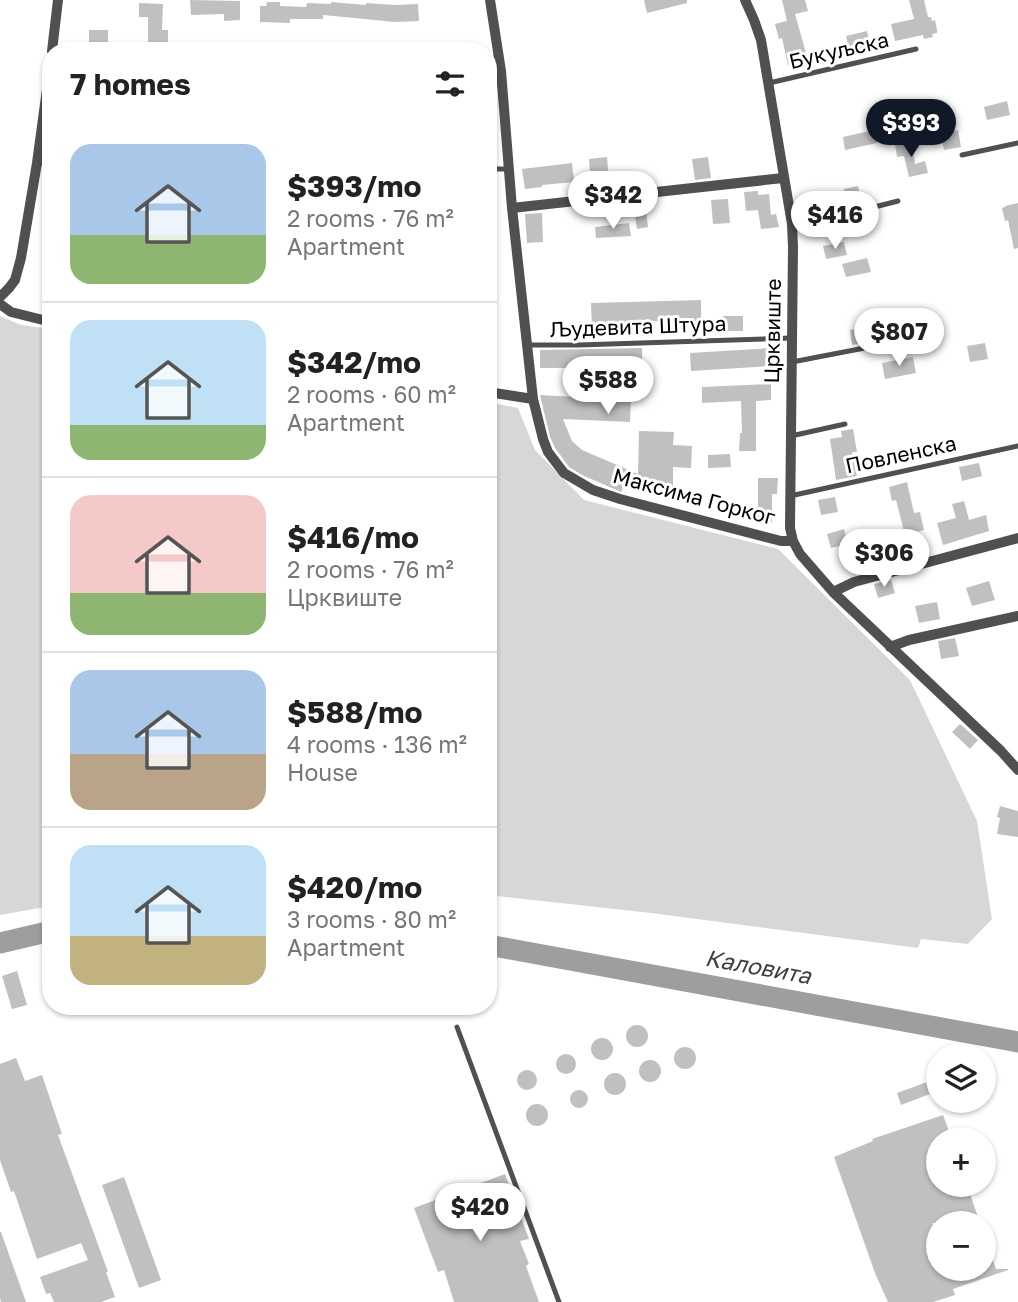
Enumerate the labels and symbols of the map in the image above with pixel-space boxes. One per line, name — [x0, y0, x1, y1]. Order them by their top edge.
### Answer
street label: Букуљска — [786, 26, 891, 74]
pin: $393 — [870, 100, 952, 159]
pin: $342 — [572, 172, 654, 231]
pin: $416 — [794, 191, 876, 251]
street label: Црквиште — [758, 278, 786, 384]
pin: $807 — [858, 308, 940, 368]
street label: Људевита Штура — [549, 310, 727, 342]
pin: $588 — [567, 356, 649, 416]
street label: Повленска — [843, 430, 959, 478]
street label: Максима Горког — [610, 462, 779, 530]
pin: $306 — [843, 530, 925, 589]
water label: Каловита — [703, 943, 814, 989]
pin: $420 — [439, 1184, 521, 1243]

